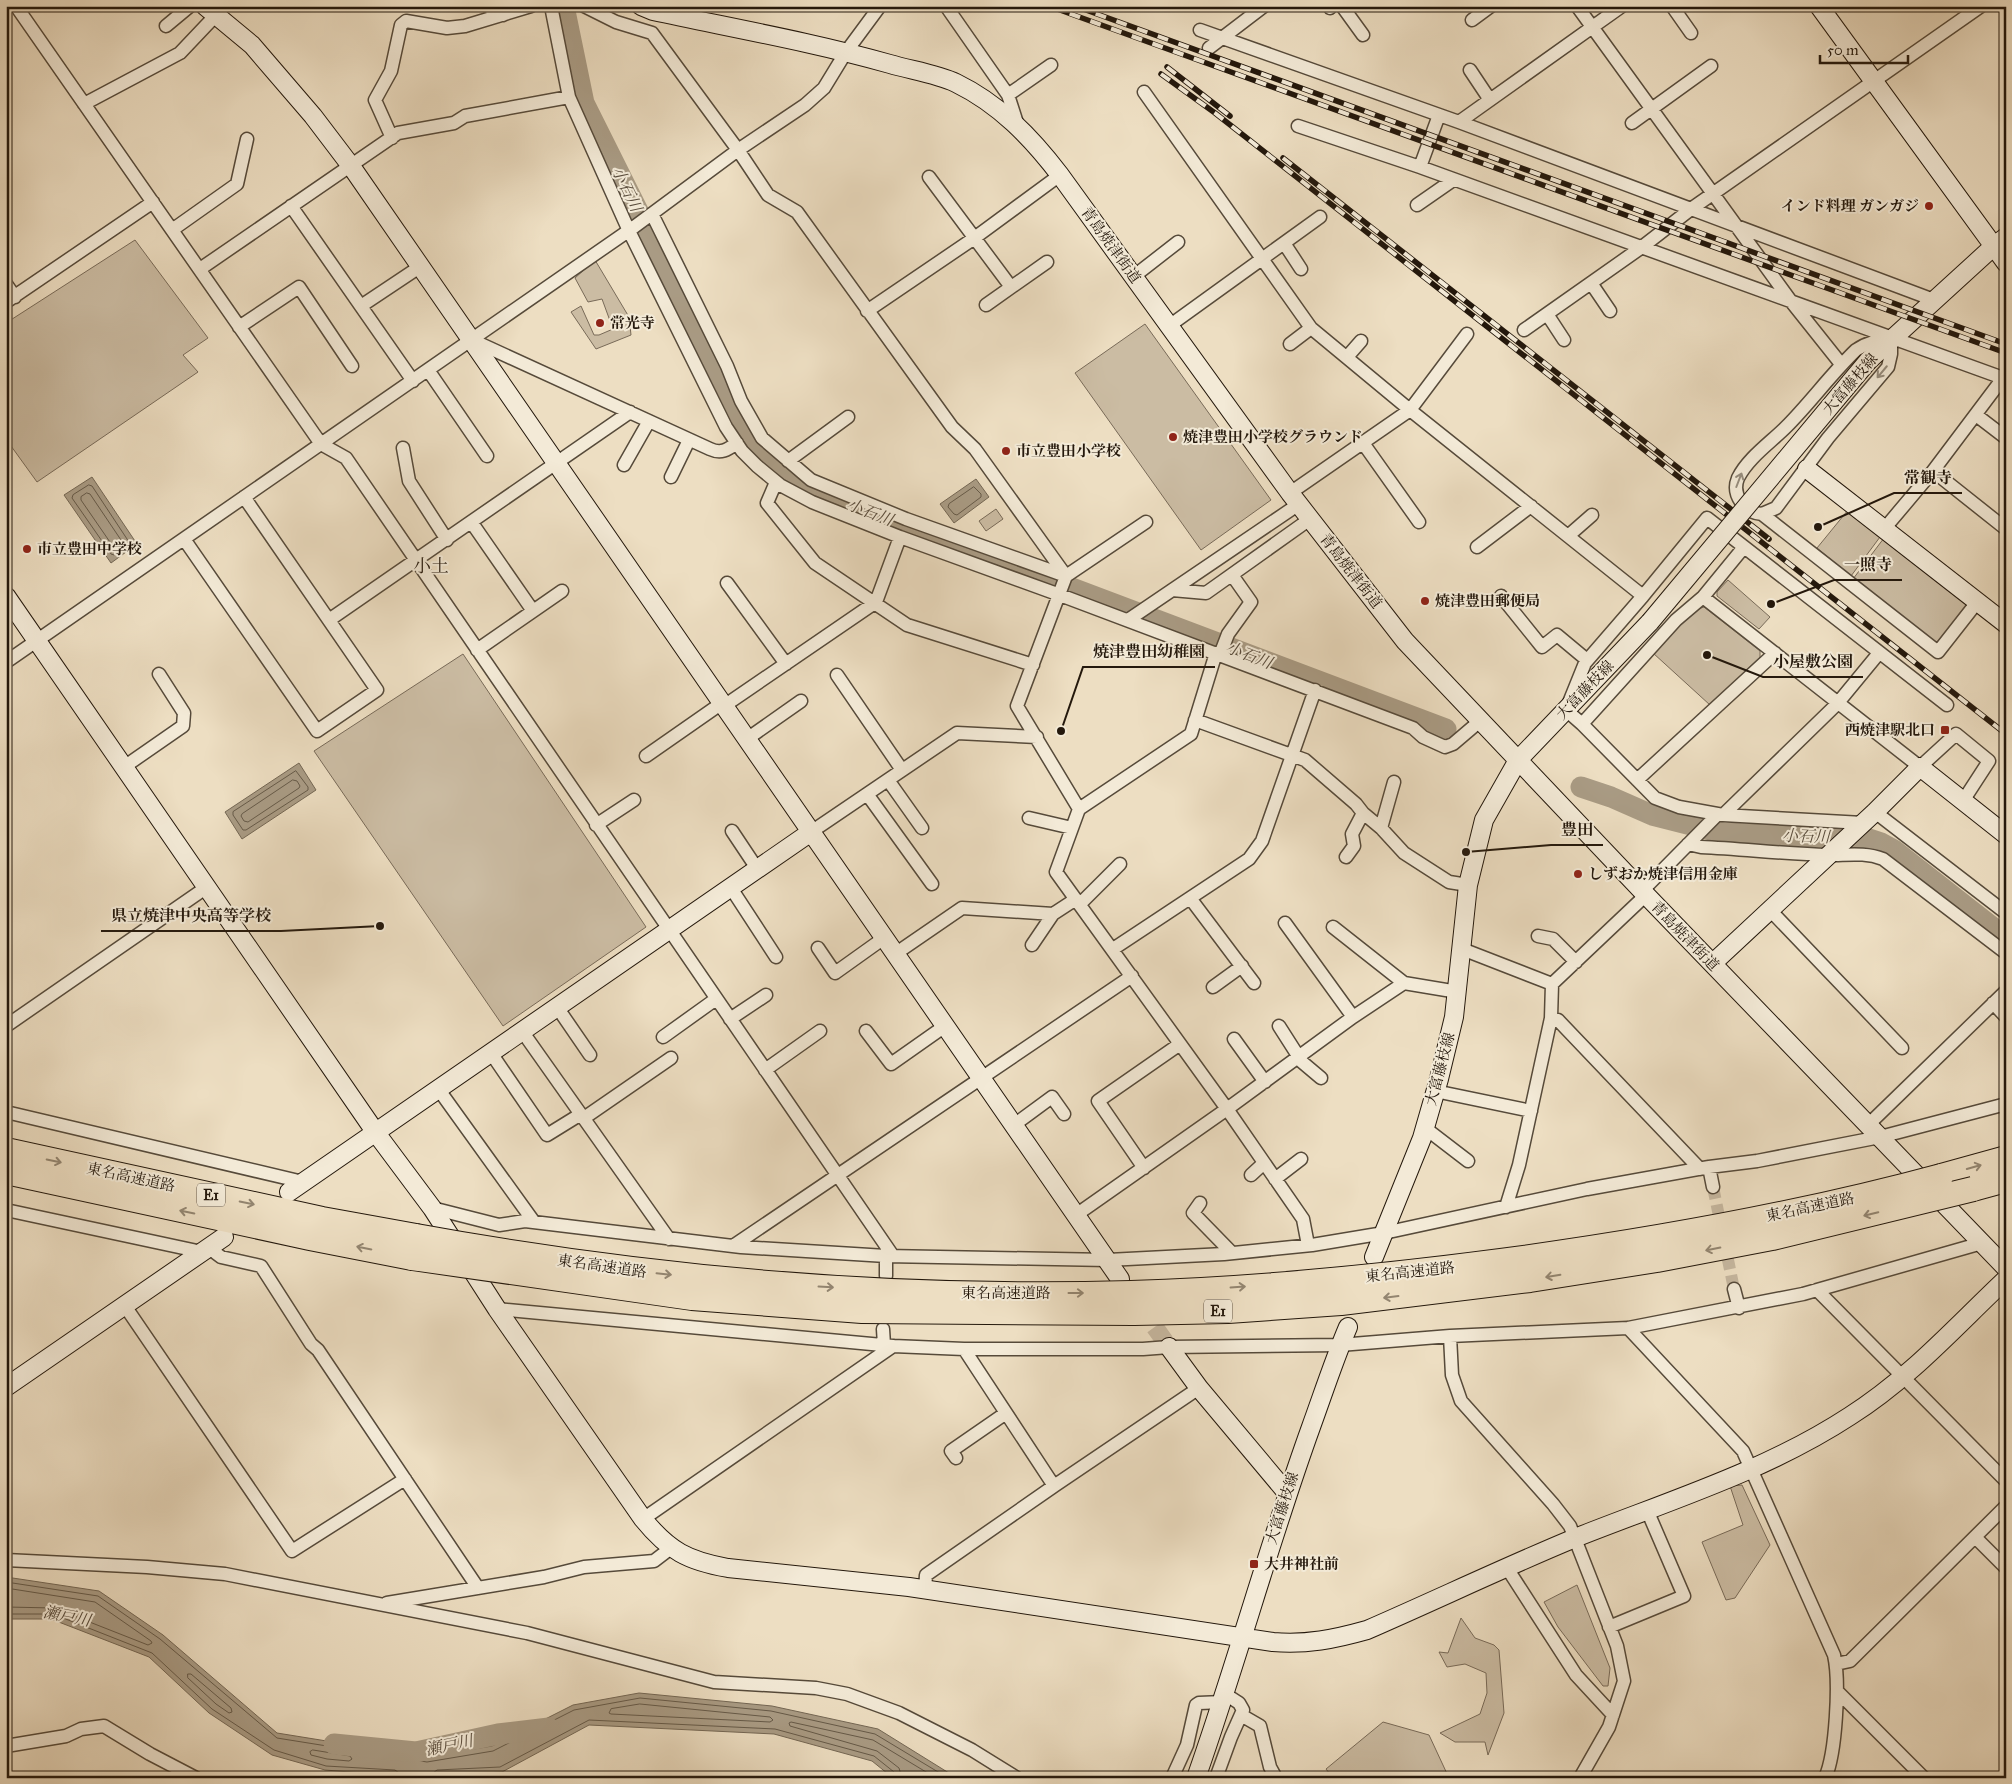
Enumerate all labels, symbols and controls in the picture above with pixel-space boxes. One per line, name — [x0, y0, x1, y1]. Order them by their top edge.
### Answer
scale bar — [1820, 32, 1907, 64]
text: 50 m — [1827, 41, 1859, 59]
water label: 小石川 — [608, 163, 647, 217]
place label: インド料理 ガンガジ — [1781, 197, 1919, 215]
marker: インド料理 ガンガジ — [1923, 200, 1935, 212]
street label: 青島焼津街道 — [1077, 203, 1145, 287]
place label: 常光寺 — [610, 314, 655, 332]
marker: 常光寺 — [594, 317, 606, 329]
street label: 大富藤枝線 — [1819, 350, 1881, 418]
one-way arrow — [1877, 366, 1888, 379]
place label: 焼津豊田小学校グラウンド — [1183, 428, 1363, 446]
marker: 焼津豊田小学校グラウンド — [1167, 431, 1179, 443]
place label: 市立豊田小学校 — [1016, 442, 1121, 460]
marker: 市立豊田小学校 — [1000, 445, 1012, 457]
callout: 常観寺 — [1894, 462, 1962, 493]
text: 常観寺 — [1904, 468, 1952, 487]
one-way arrow — [1735, 473, 1744, 488]
water label: 小石川 — [844, 495, 898, 530]
street label: 青島焼津街道 — [1316, 530, 1386, 612]
place label: 市立豊田中学校 — [37, 540, 142, 558]
marker: 市立豊田中学校 — [21, 543, 33, 555]
callout: 一照寺 — [1834, 549, 1902, 580]
district label: 小土 — [413, 555, 449, 577]
text: 一照寺 — [1844, 555, 1892, 574]
place label: 焼津豊田郵便局 — [1435, 592, 1540, 610]
marker: 焼津豊田郵便局 — [1419, 595, 1431, 607]
callout: 焼津豊田幼稚園 — [1083, 636, 1215, 667]
water label: 小石川 — [1223, 638, 1277, 673]
text: 焼津豊田幼稚園 — [1093, 642, 1205, 661]
callout: 小屋敷公園 — [1763, 646, 1863, 677]
text: 小屋敷公園 — [1773, 652, 1853, 671]
street label: 大富藤枝線 — [1552, 657, 1618, 723]
place label: 西焼津駅北口 — [1845, 721, 1935, 739]
marker: 西焼津駅北口 — [1939, 724, 1951, 736]
callout: 豊田 — [1551, 814, 1603, 845]
text: 豊田 — [1561, 820, 1593, 839]
water label: 小石川 — [1782, 826, 1832, 846]
place label: しずおか焼津信用金庫 — [1588, 865, 1738, 883]
marker: しずおか焼津信用金庫 — [1572, 868, 1584, 880]
street label: 青島焼津街道 — [1647, 897, 1723, 975]
callout: 県立焼津中央高等学校 — [101, 900, 281, 931]
text: 県立焼津中央高等学校 — [111, 906, 272, 925]
street label: 大富藤枝線 — [1422, 1030, 1458, 1108]
one-way arrow — [45, 1157, 61, 1166]
street label: 東名高速道路 — [85, 1159, 177, 1195]
one-way arrow — [1965, 1162, 1981, 1172]
road number: E1 — [197, 1184, 225, 1206]
street label: 東名高速道路 — [1764, 1189, 1856, 1225]
one-way arrow — [238, 1199, 254, 1208]
one-way arrow — [180, 1207, 196, 1216]
one-way arrow — [1864, 1210, 1880, 1219]
one-way arrow — [356, 1243, 372, 1253]
one-way arrow — [1705, 1245, 1721, 1255]
street label: 東名高速道路 — [556, 1251, 648, 1281]
street label: 東名高速道路 — [1364, 1258, 1456, 1286]
one-way arrow — [656, 1269, 672, 1279]
one-way arrow — [1545, 1271, 1561, 1281]
one-way arrow — [818, 1282, 834, 1291]
one-way arrow — [1230, 1282, 1246, 1291]
street label: 東名高速道路 — [961, 1284, 1051, 1302]
one-way arrow — [1068, 1288, 1084, 1298]
one-way arrow — [1384, 1292, 1400, 1302]
road number: E1 — [1204, 1300, 1232, 1322]
street label: 大富藤枝線 — [1262, 1470, 1302, 1546]
place label: 大井神社前 — [1264, 1555, 1339, 1573]
marker: 大井神社前 — [1248, 1558, 1260, 1570]
water label: 瀬戸川 — [42, 1602, 94, 1630]
water label: 瀬戸川 — [424, 1730, 476, 1759]

